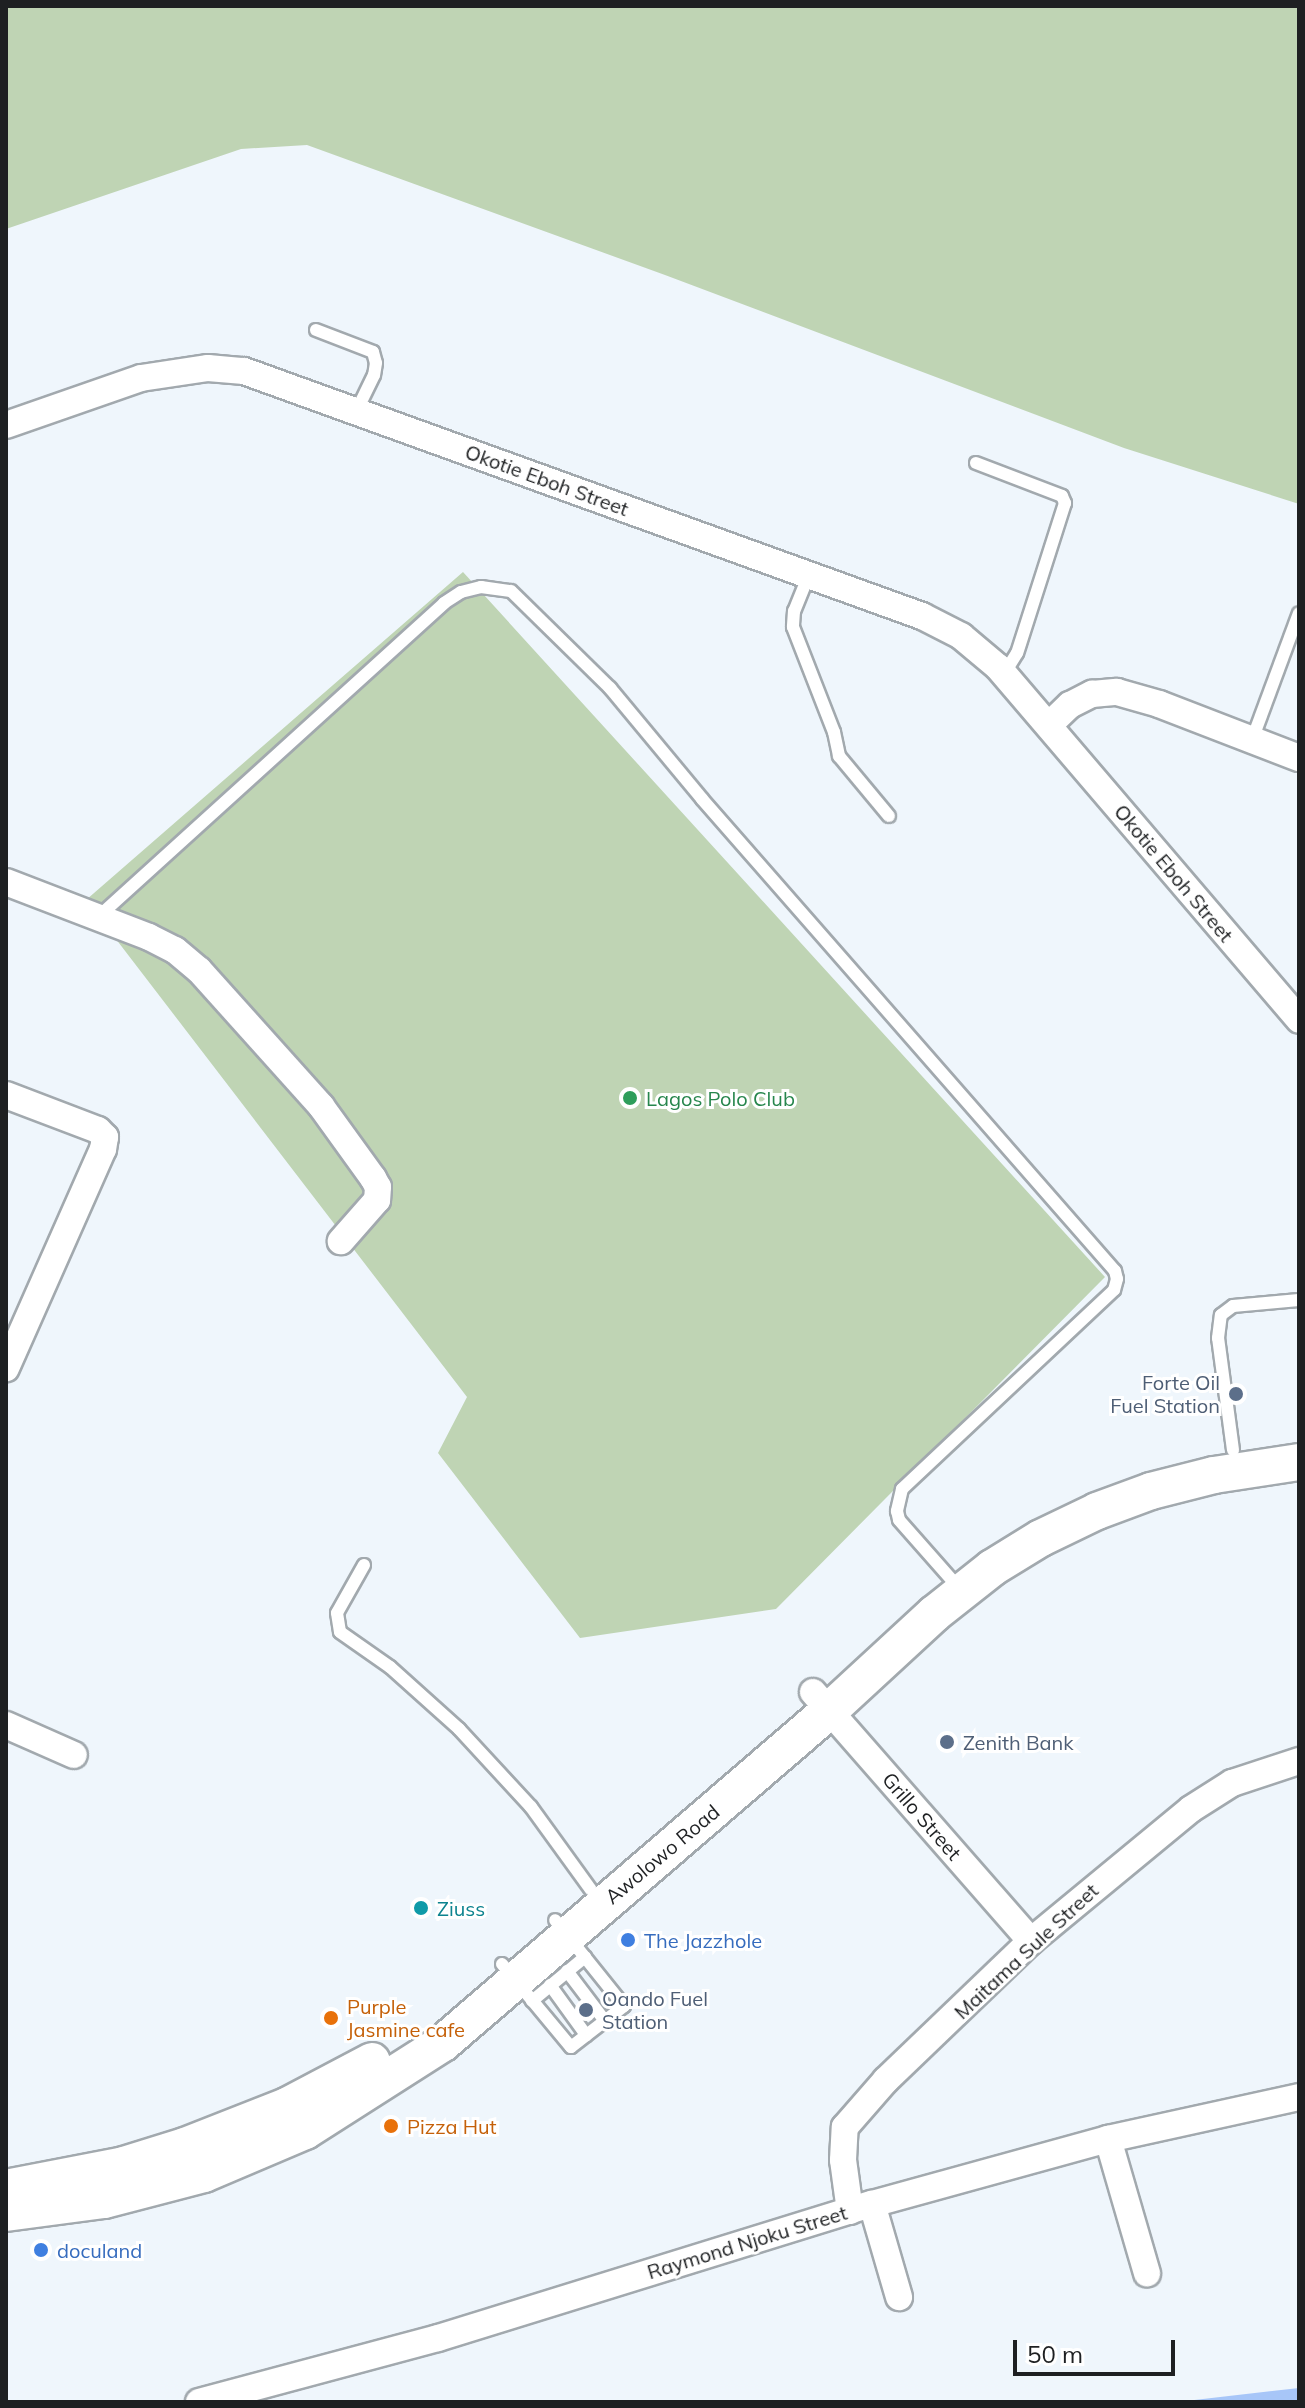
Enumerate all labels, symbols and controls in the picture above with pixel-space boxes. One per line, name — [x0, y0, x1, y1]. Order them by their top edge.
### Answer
street label: Okotie Eboh Street — [462, 439, 632, 521]
street label: Okotie Eboh Street — [1109, 799, 1239, 947]
place label: Lagos Polo Club — [646, 1086, 795, 1110]
marker: Lagos Polo Club — [621, 1089, 639, 1107]
place label: Forte Oil Fuel Station — [1110, 1370, 1220, 1417]
marker: Forte Oil Fuel Station — [1227, 1385, 1245, 1403]
place label: Zenith Bank — [963, 1730, 1074, 1754]
marker: Zenith Bank — [938, 1733, 956, 1751]
street label: Grillo Street — [877, 1767, 967, 1865]
street label: Awolowo Road — [600, 1799, 724, 1909]
street label: Maitama Sule Street — [949, 1878, 1103, 2024]
place label: Ziuss — [437, 1896, 485, 1920]
marker: Ziuss — [412, 1899, 430, 1917]
place label: The Jazzhole — [644, 1928, 762, 1952]
marker: The Jazzhole — [619, 1931, 637, 1949]
place label: Oando Fuel Station — [602, 1986, 708, 2033]
place label: Purple Jasmine cafe — [347, 1994, 465, 2041]
marker: Oando Fuel Station — [577, 2001, 595, 2019]
marker: Purple Jasmine cafe — [322, 2009, 340, 2027]
place label: Pizza Hut — [407, 2114, 497, 2138]
marker: Pizza Hut — [382, 2117, 400, 2135]
street label: Raymond Njoku Street — [644, 2200, 850, 2284]
place label: doculand — [57, 2238, 142, 2262]
marker: doculand — [32, 2241, 50, 2259]
scale bar — [1017, 2324, 1179, 2374]
text: 50 m — [1027, 2339, 1083, 2369]

